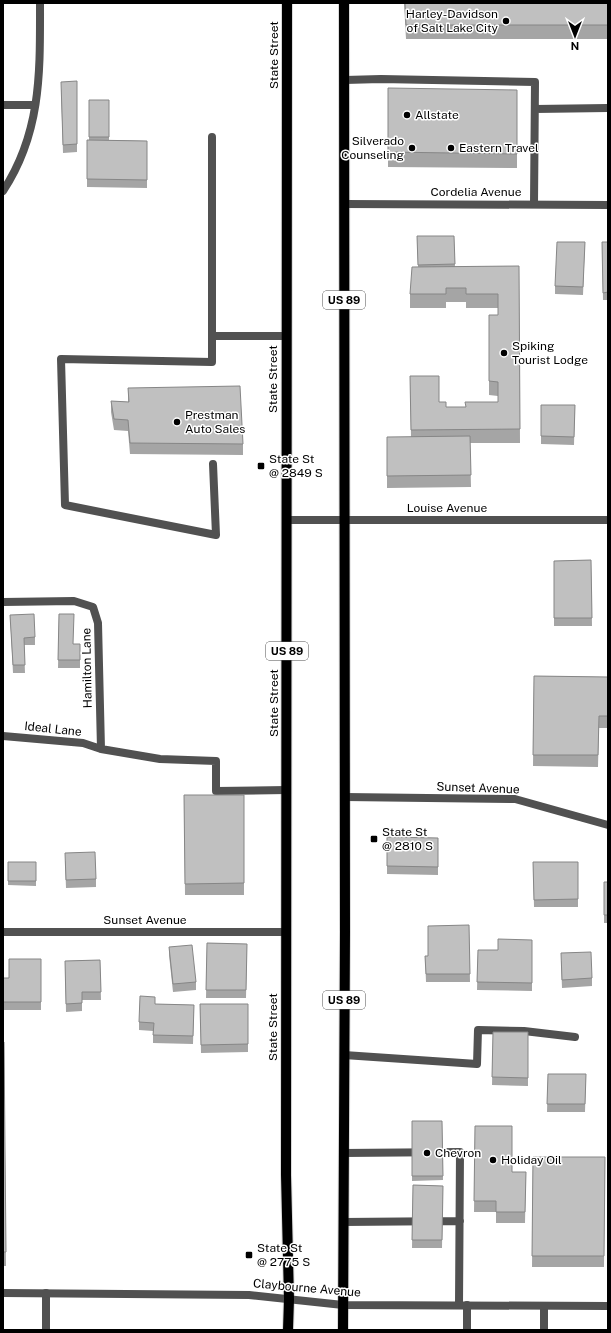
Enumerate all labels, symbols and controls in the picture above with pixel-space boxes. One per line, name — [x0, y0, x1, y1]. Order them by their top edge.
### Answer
place label: Harley-Davidson of Salt Lake City — [406, 7, 499, 35]
marker: Harley-Davidson of Salt Lake City — [501, 16, 511, 26]
north arrow — [555, 16, 595, 56]
street label: State Street — [267, 21, 281, 89]
text: N — [571, 40, 579, 52]
place label: Allstate — [415, 108, 459, 122]
marker: Allstate — [402, 110, 412, 120]
place label: Silverado Counseling — [341, 134, 404, 162]
place label: Eastern Travel — [459, 141, 539, 155]
marker: Silverado Counseling — [407, 143, 417, 153]
marker: Eastern Travel — [446, 143, 456, 153]
street label: Cordelia Avenue — [431, 185, 522, 199]
road number: US 89 — [323, 291, 365, 309]
place label: Spiking Tourist Lodge — [512, 339, 588, 367]
street label: State Street — [266, 345, 280, 413]
marker: Spiking Tourist Lodge — [499, 348, 509, 358]
place label: Prestman Auto Sales — [185, 408, 245, 436]
marker: Prestman Auto Sales — [172, 417, 182, 427]
place label: State St @ 2849 S — [269, 452, 323, 480]
marker: State St @ 2849 S — [256, 461, 266, 471]
street label: Louise Avenue — [407, 501, 487, 515]
street label: Hamilton Lane — [79, 627, 95, 708]
road number: US 89 — [266, 642, 308, 660]
street label: State Street — [267, 669, 281, 737]
street label: Ideal Lane — [24, 719, 83, 739]
street label: Sunset Avenue — [436, 780, 520, 796]
place label: State St @ 2810 S — [382, 825, 433, 853]
marker: State St @ 2810 S — [369, 834, 379, 844]
street label: Sunset Avenue — [103, 913, 187, 927]
road number: US 89 — [323, 991, 365, 1009]
street label: State Street — [266, 993, 280, 1061]
place label: Chevron — [435, 1146, 481, 1160]
marker: Chevron — [422, 1148, 432, 1158]
place label: Holiday Oil — [501, 1153, 562, 1167]
marker: Holiday Oil — [488, 1155, 498, 1165]
place label: State St @ 2775 S — [257, 1241, 310, 1269]
marker: State St @ 2775 S — [244, 1250, 254, 1260]
street label: Claybourne Avenue — [253, 1276, 362, 1300]

